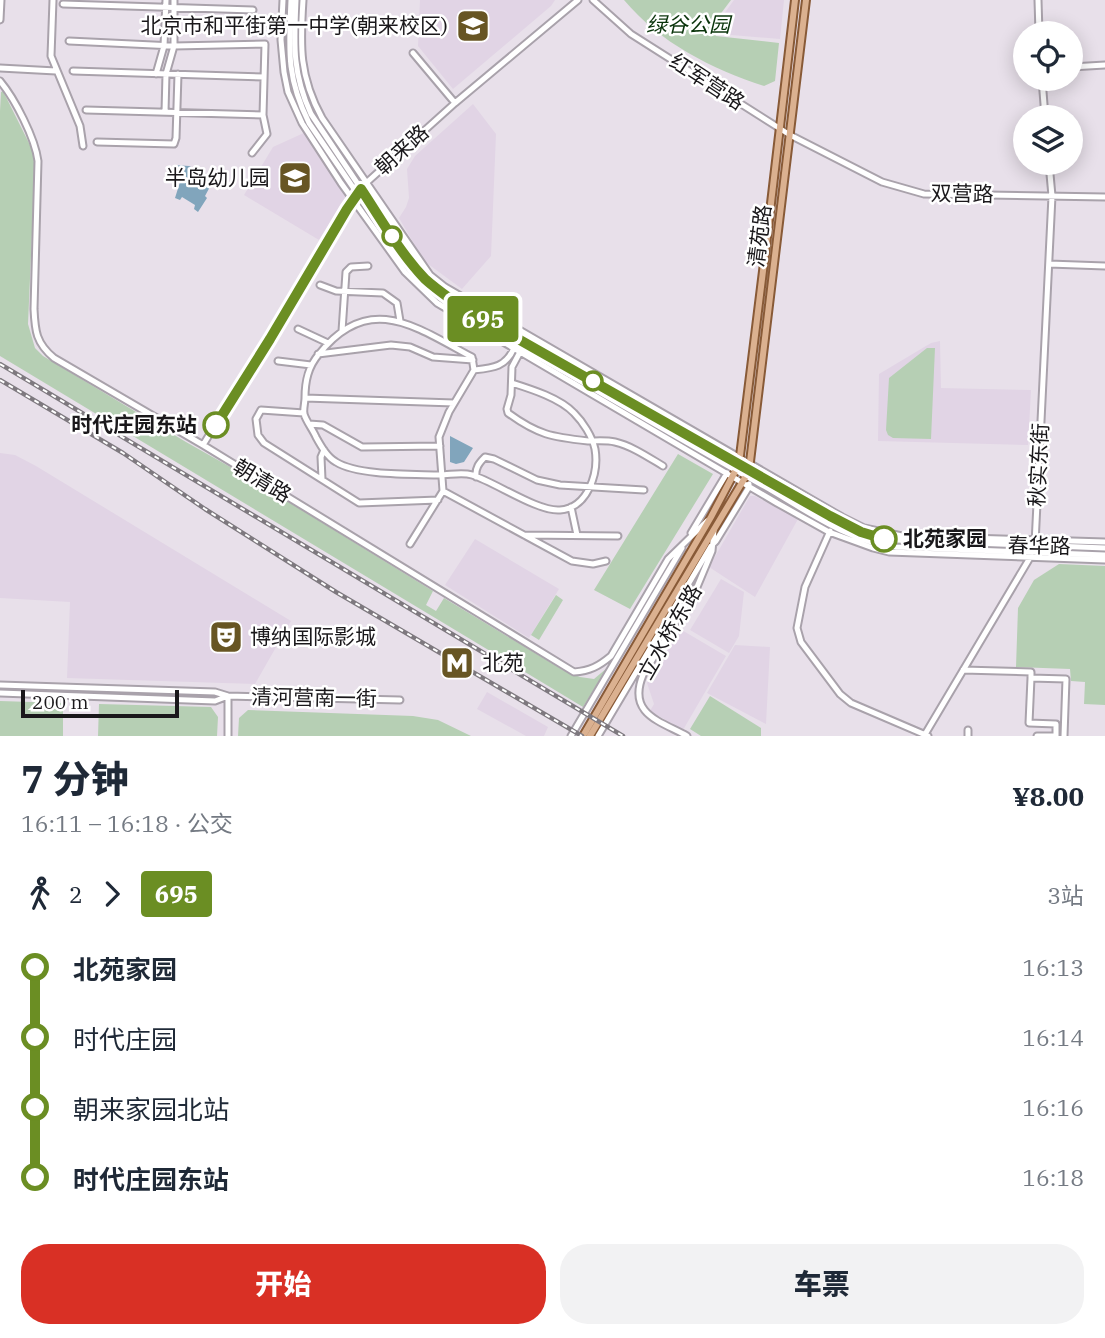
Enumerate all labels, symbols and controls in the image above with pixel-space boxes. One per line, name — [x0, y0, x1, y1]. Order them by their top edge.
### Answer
school or university icon: 北京市和平街第一中学(朝来校区) — [454, 7, 492, 45]
park label: 绿谷公园 — [646, 10, 733, 38]
place label: 北京市和平街第一中学(朝来校区) — [140, 11, 448, 39]
map controls — [1013, 21, 1083, 175]
button: locate — [1013, 21, 1083, 91]
street label: 红军营路 — [665, 47, 750, 116]
button: layers — [1013, 105, 1083, 175]
street label: 朝来路 — [369, 118, 434, 181]
school or university icon: 半岛幼儿园 — [276, 159, 314, 197]
place label: 半岛幼儿园 — [165, 163, 270, 191]
street label: 双营路 — [930, 178, 994, 208]
street label: 清苑路 — [741, 203, 777, 269]
unlabelled marker — [382, 226, 402, 246]
line badge: 695 — [443, 296, 523, 342]
text: 695 — [461, 303, 505, 335]
unlabelled marker — [583, 371, 603, 391]
place label: 时代庄园东站 — [71, 410, 197, 438]
marker: 时代庄园东站 — [203, 412, 229, 438]
street label: 秋实东街 — [1022, 422, 1054, 508]
street label: 朝清路 — [228, 452, 297, 508]
place label: 北苑家园 — [903, 524, 987, 552]
marker: 北苑家园 — [871, 526, 897, 552]
street label: 春华路 — [1007, 530, 1071, 560]
street label: 立水桥东路 — [631, 579, 708, 684]
theatre icon: 博纳国际影城 — [207, 618, 245, 656]
place label: 博纳国际影城 — [250, 622, 376, 650]
metro station icon: 北苑 — [438, 644, 476, 682]
place label: 北苑 — [482, 648, 524, 676]
street label: 清河营南一街 — [251, 682, 377, 712]
scale bar — [21, 687, 178, 719]
text: 200 m — [32, 690, 89, 714]
text: 7 分钟 — [21, 754, 129, 803]
text: ¥8.00 — [1012, 779, 1084, 813]
text: 16:11 – 16:18 · 公交 — [21, 808, 233, 838]
icon: walk — [21, 875, 59, 913]
icon: forward — [93, 875, 131, 913]
text: 695 — [155, 878, 198, 910]
text: 2 — [69, 879, 83, 909]
text: 3站 — [1047, 880, 1084, 910]
text: 北苑家园 — [73, 952, 177, 986]
text: 16:13 — [1022, 952, 1084, 982]
text: 时代庄园 — [73, 1022, 177, 1056]
text: 16:14 — [1022, 1022, 1084, 1052]
text: 朝来家园北站 — [73, 1092, 229, 1126]
text: 16:16 — [1022, 1092, 1084, 1122]
text: 时代庄园东站 — [73, 1162, 229, 1196]
text: 16:18 — [1022, 1162, 1084, 1192]
button: 开始 — [21, 1244, 546, 1324]
button: 车票 — [560, 1244, 1084, 1324]

